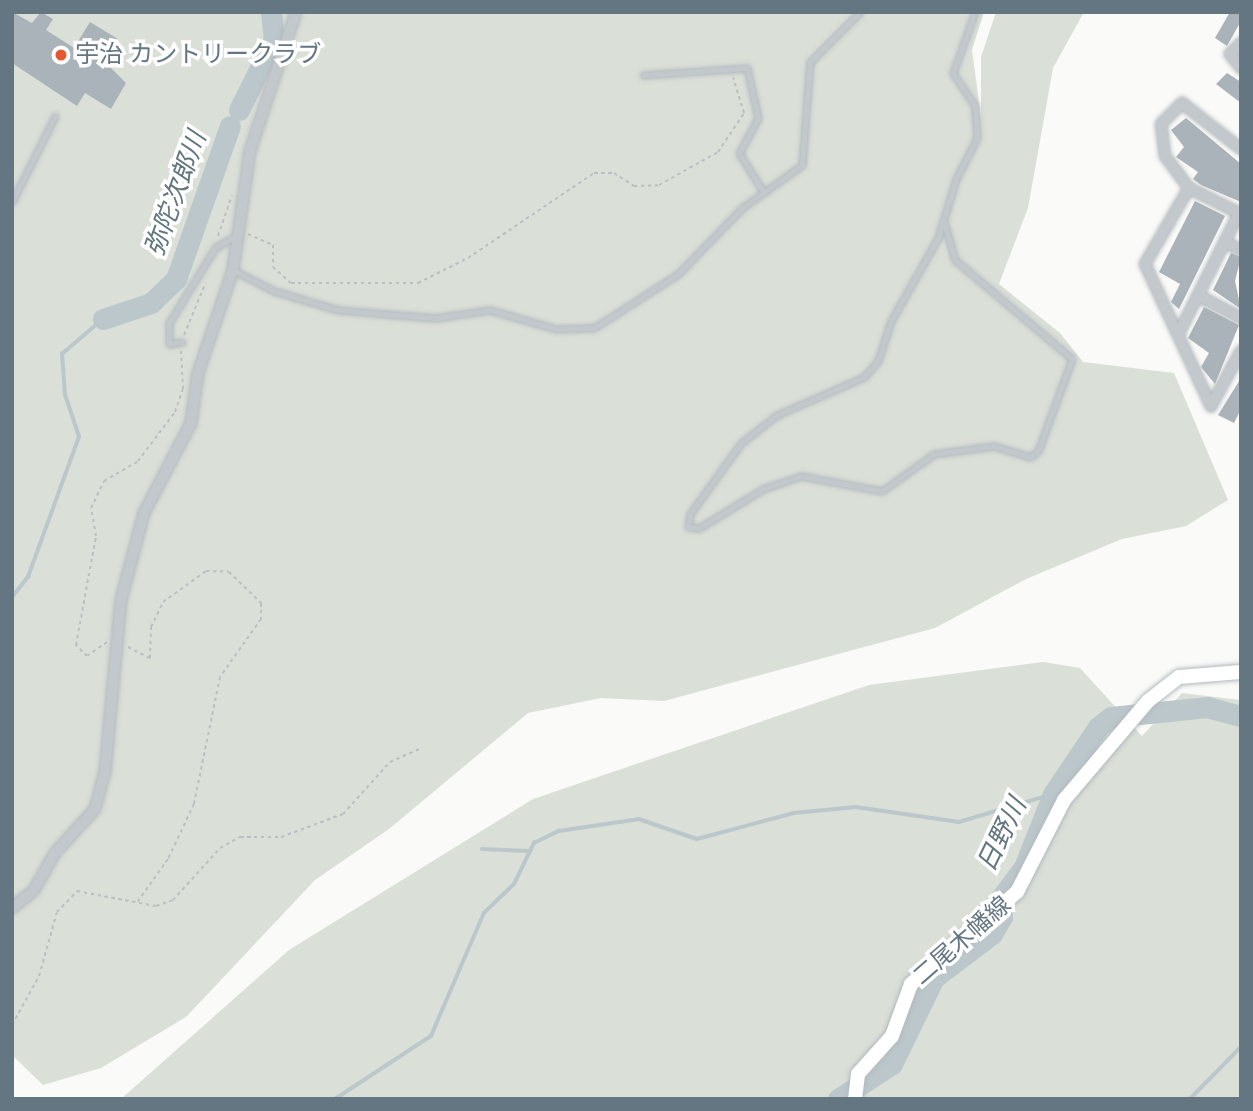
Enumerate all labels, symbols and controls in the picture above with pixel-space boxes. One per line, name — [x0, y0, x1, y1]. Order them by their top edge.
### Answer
place label: 宇治 カントリークラブ — [75, 41, 321, 69]
marker: 宇治 カントリークラブ — [53, 47, 69, 63]
water label: 弥陀次郎川 — [139, 128, 213, 260]
water label: 日野川 — [971, 793, 1033, 877]
street label: 二尾木幡線 — [907, 891, 1017, 991]

